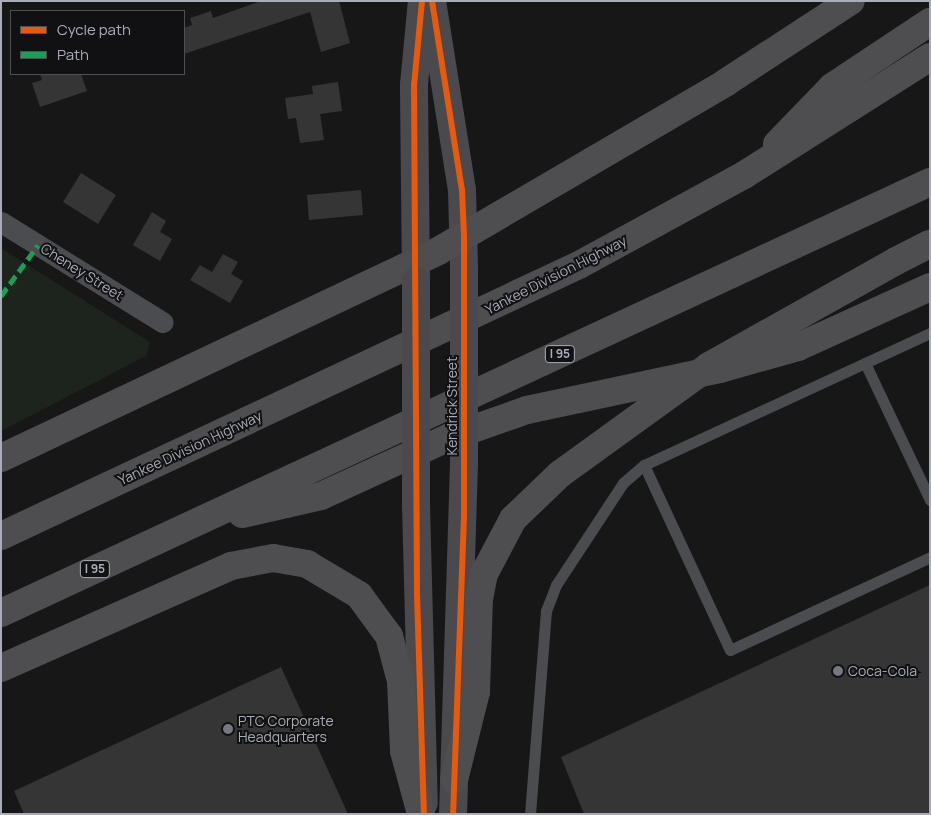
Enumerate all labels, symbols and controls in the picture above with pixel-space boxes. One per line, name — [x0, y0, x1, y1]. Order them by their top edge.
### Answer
legend — [10, 10, 185, 75]
text: Cycle path — [57, 19, 131, 40]
text: Path — [57, 44, 89, 65]
street label: Yankee Division Highway — [483, 232, 629, 318]
street label: Cheney Street — [38, 240, 126, 304]
road number: I 95 — [544, 344, 576, 364]
street label: Kendrick Street — [444, 356, 460, 456]
street label: Yankee Division Highway — [116, 407, 264, 489]
road number: I 95 — [79, 560, 111, 578]
place label: Coca-Cola — [848, 663, 917, 679]
marker: Coca-Cola — [832, 665, 844, 677]
place label: PTC Corporate Headquarters — [238, 713, 334, 746]
marker: PTC Corporate Headquarters — [222, 723, 234, 735]

